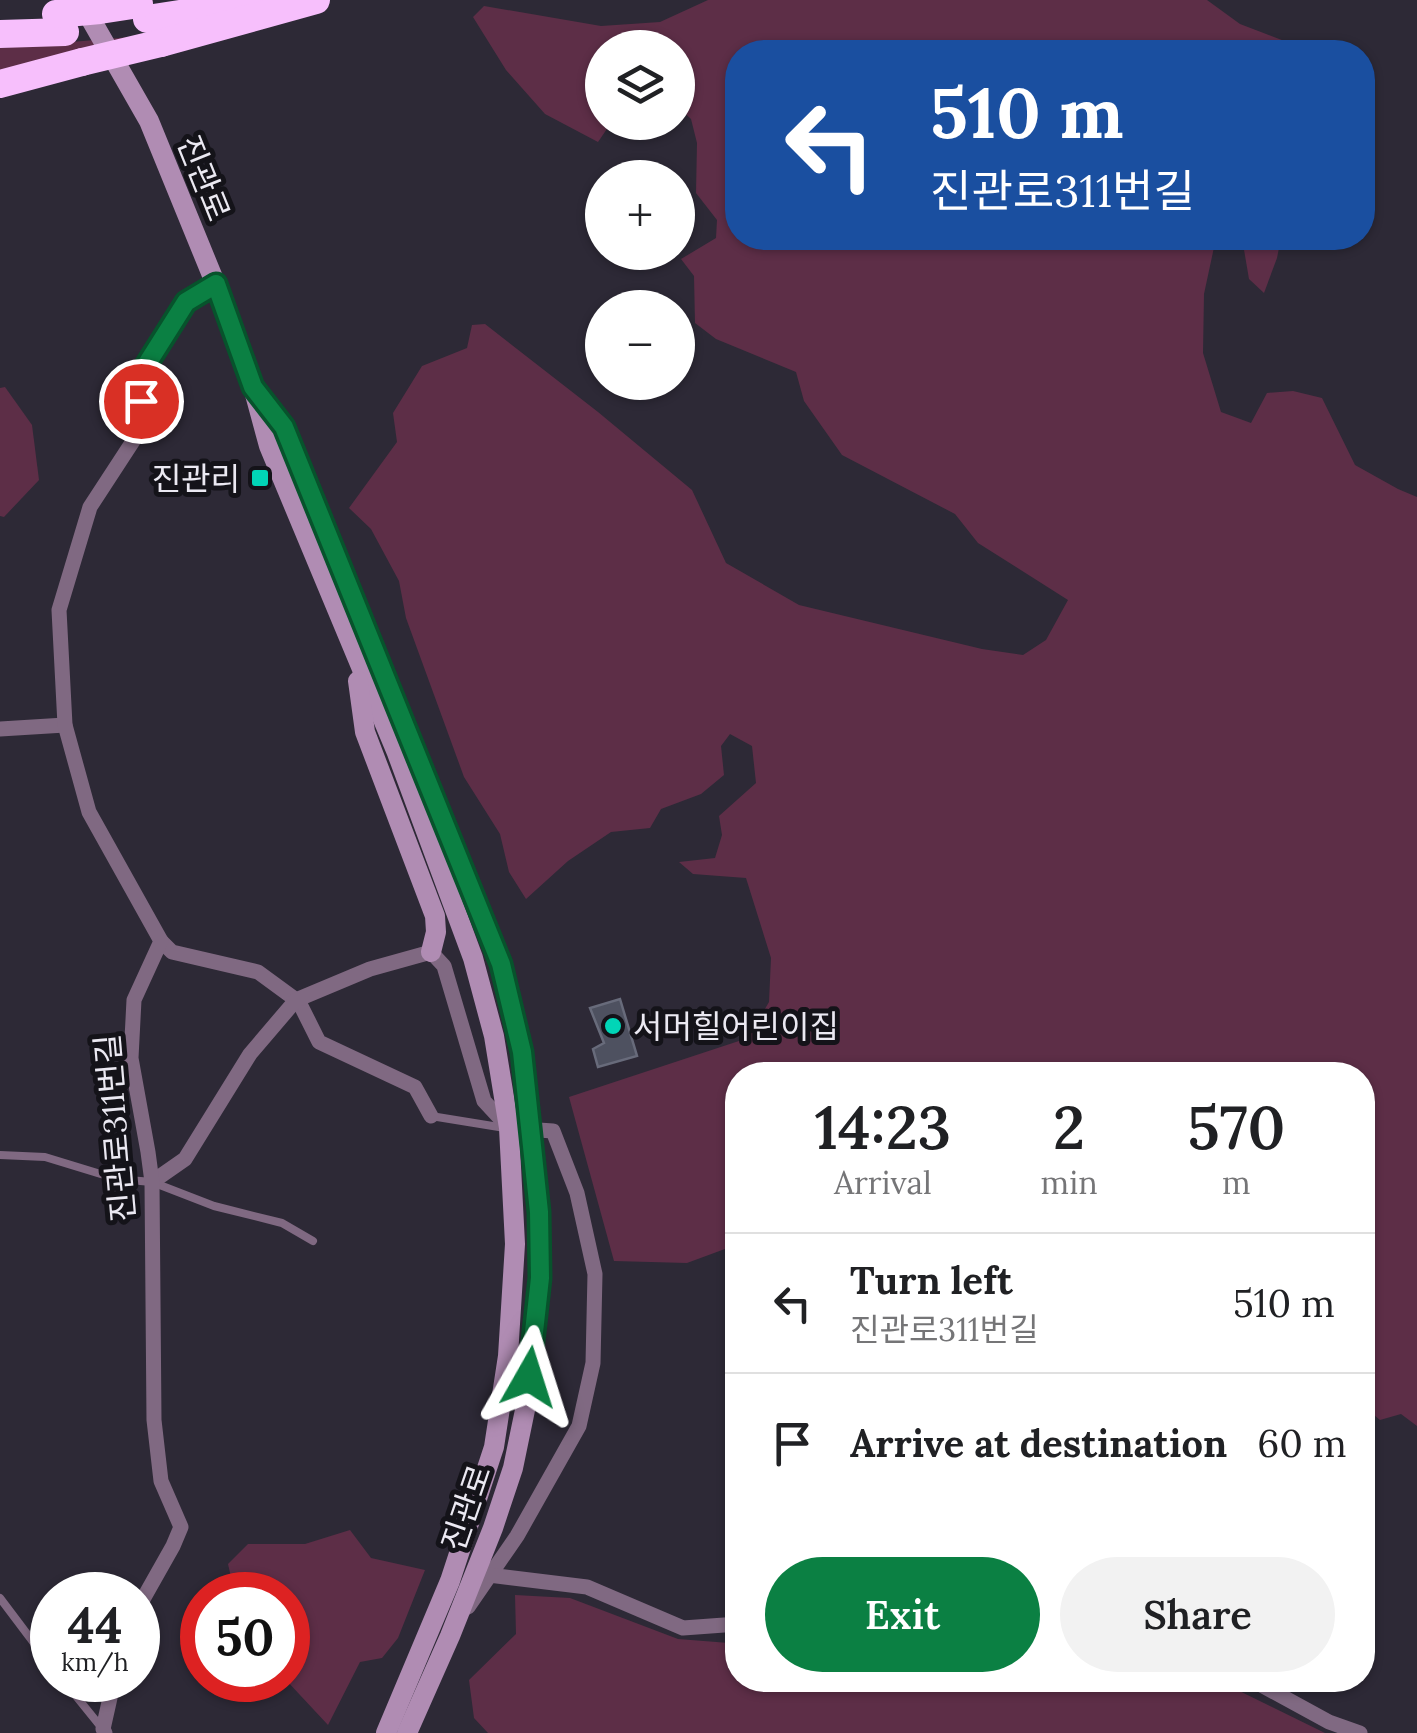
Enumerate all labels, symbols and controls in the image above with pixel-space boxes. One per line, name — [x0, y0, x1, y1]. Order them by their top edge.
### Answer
map controls — [585, 30, 695, 400]
button: layers — [585, 30, 695, 140]
text: 510 m — [930, 68, 1124, 157]
icon: left — [765, 80, 895, 210]
street label: 진관로 — [168, 129, 240, 227]
button: + — [585, 160, 695, 270]
text: 진관로311번길 — [930, 162, 1195, 219]
button: − — [585, 290, 695, 400]
pin — [99, 359, 184, 444]
icon: arrive — [114, 374, 169, 429]
place label: 진관리 — [152, 458, 240, 499]
marker: 진관리 — [249, 467, 271, 489]
place label: 서머힐어린이집 — [633, 1006, 839, 1047]
marker: 서머힐어린이집 — [602, 1015, 624, 1037]
street label: 진관로311번길 — [86, 1032, 144, 1224]
text: 14:23 — [815, 1089, 951, 1165]
text: 2 — [1053, 1089, 1085, 1165]
text: 570 — [1187, 1089, 1285, 1165]
text: Arrival — [834, 1162, 932, 1203]
text: min — [1041, 1162, 1098, 1203]
text: m — [1222, 1162, 1251, 1203]
text: Turn left — [850, 1256, 1013, 1304]
icon: left — [765, 1276, 820, 1331]
text: 510 m — [1233, 1279, 1335, 1327]
text: 진관로311번길 — [850, 1309, 1038, 1350]
position arrow — [477, 1325, 581, 1429]
icon: arrive — [765, 1416, 820, 1471]
text: Arrive at destination — [850, 1419, 1227, 1467]
text: 60 m — [1257, 1419, 1347, 1467]
street label: 진관로 — [432, 1460, 500, 1556]
button: Exit — [765, 1557, 1040, 1672]
button: Share — [1060, 1557, 1335, 1672]
speed limit sign: 50 — [180, 1572, 310, 1702]
text: 44 — [67, 1593, 123, 1657]
text: km/h — [61, 1646, 129, 1678]

